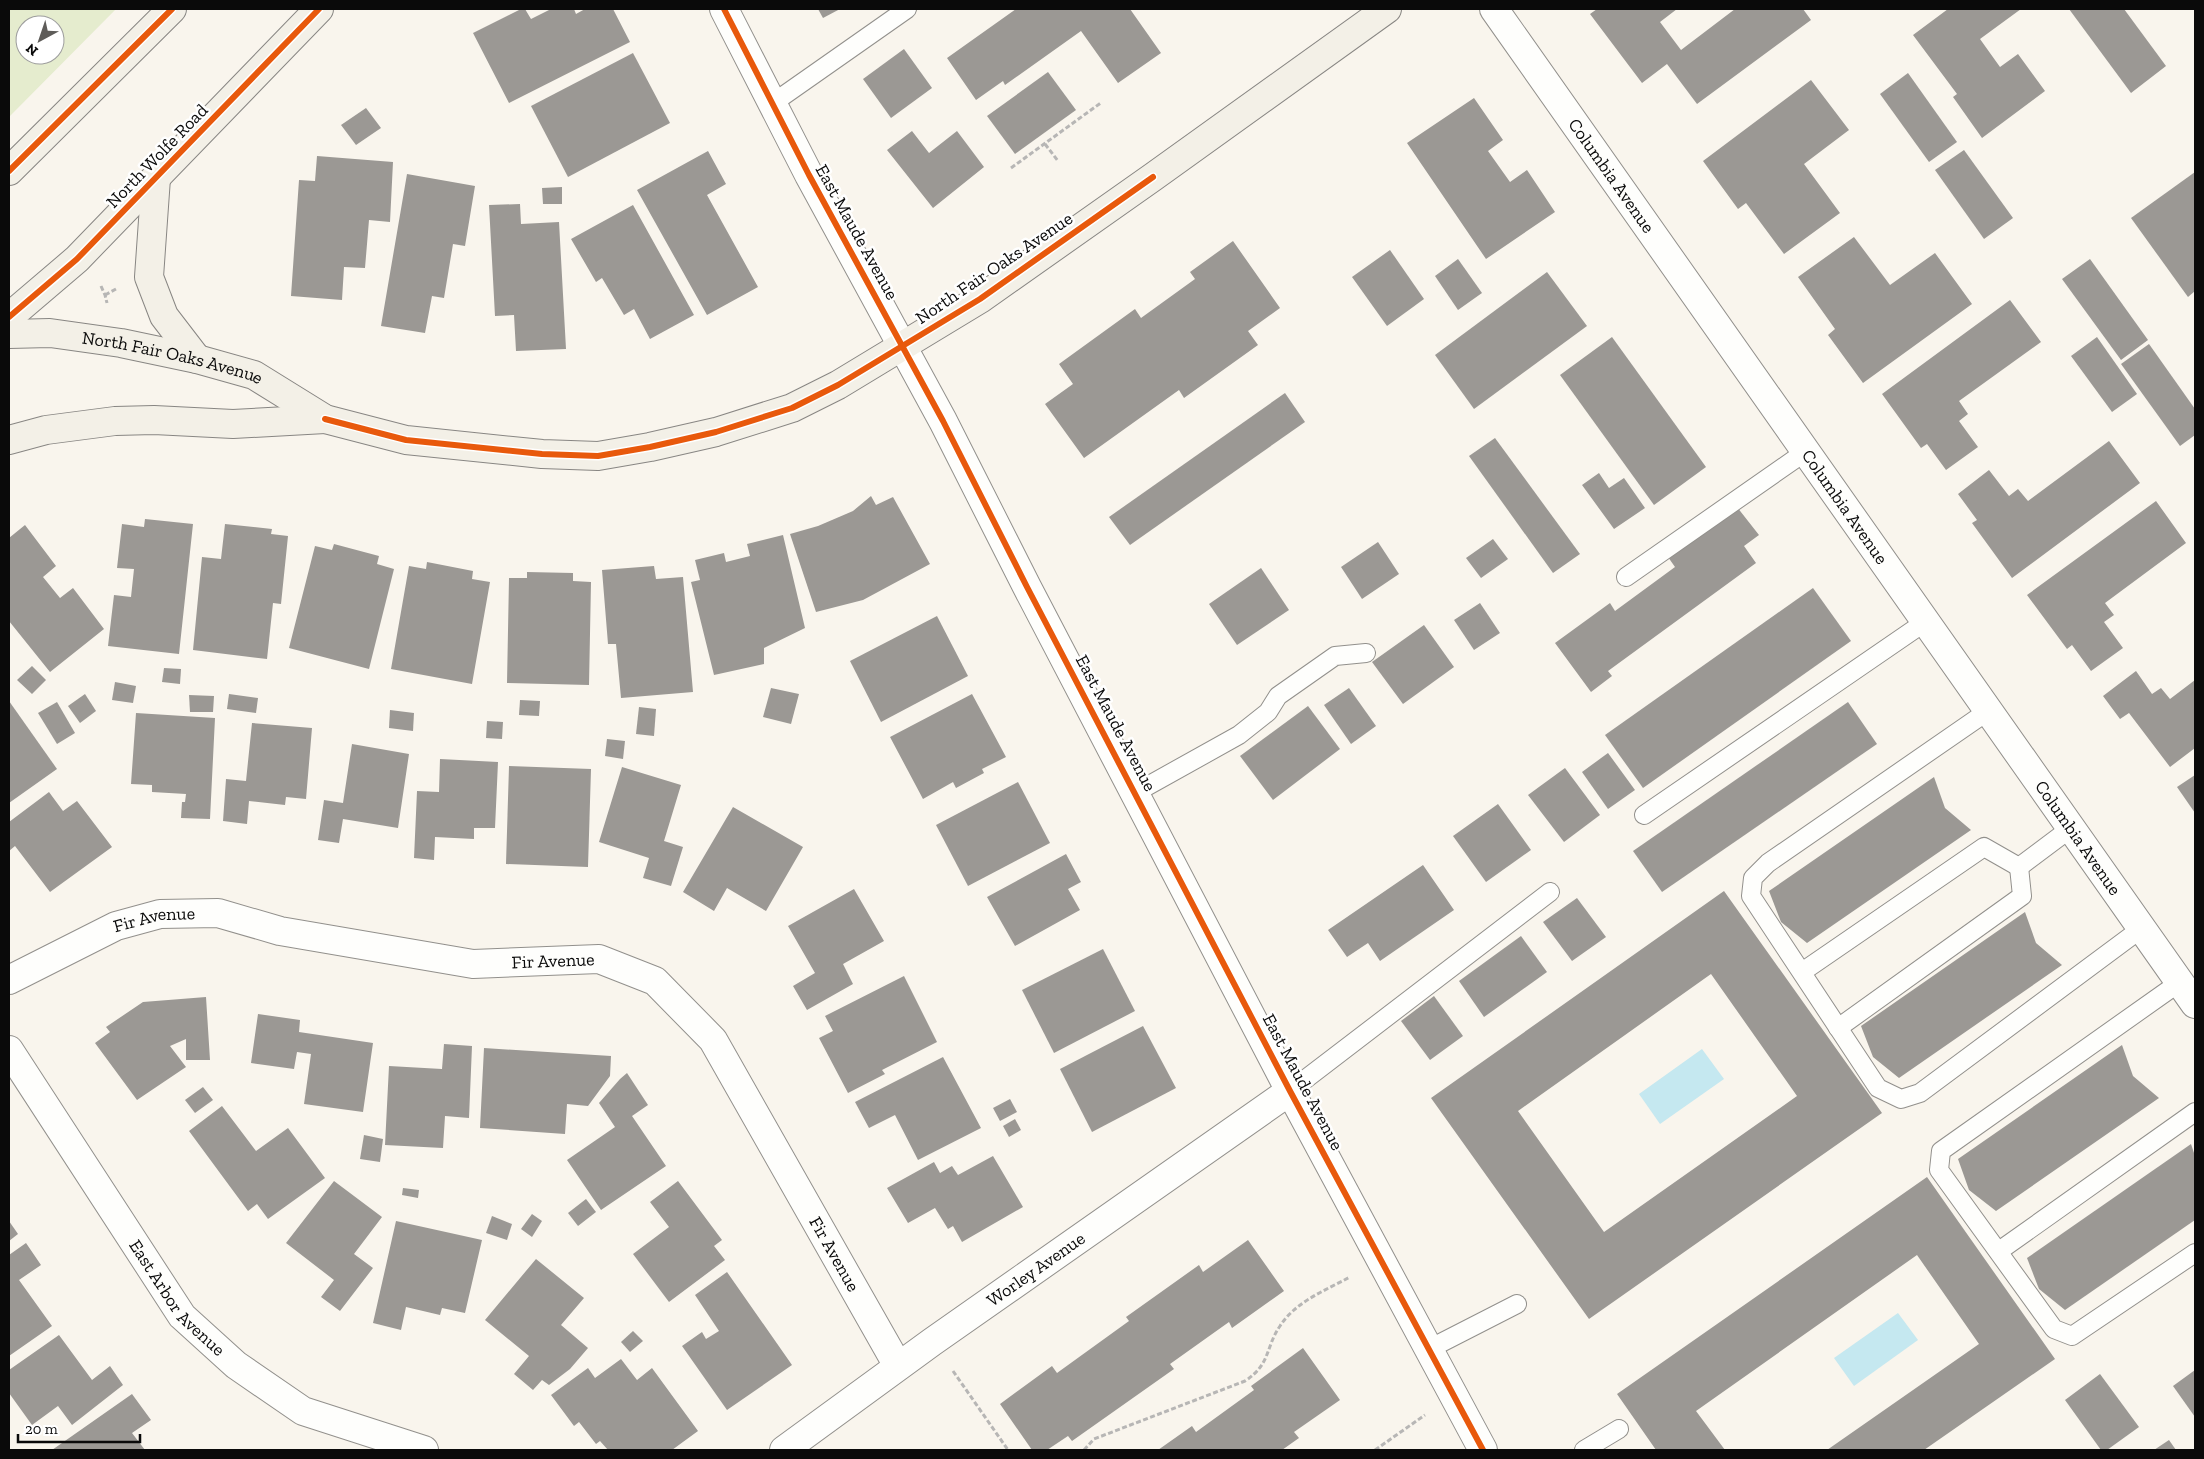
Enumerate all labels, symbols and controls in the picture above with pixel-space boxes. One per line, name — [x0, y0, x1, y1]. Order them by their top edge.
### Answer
north arrow — [15, 15, 65, 65]
text: N — [22, 39, 42, 60]
street label: North Wolfe Road — [102, 99, 212, 213]
street label: Columbia Avenue — [1564, 114, 1659, 237]
street label: East Maude Avenue — [811, 160, 903, 304]
street label: North Fair Oaks Avenue — [911, 207, 1077, 329]
street label: North Fair Oaks Avenue — [81, 327, 267, 389]
street label: Columbia Avenue — [1797, 445, 1893, 569]
street label: East Maude Avenue — [1071, 651, 1161, 795]
street label: Columbia Avenue — [2030, 776, 2126, 900]
street label: Fir Avenue — [111, 902, 195, 937]
street label: Fir Avenue — [511, 948, 595, 973]
street label: East Maude Avenue — [1258, 1010, 1348, 1154]
street label: Fir Avenue — [804, 1213, 865, 1296]
street label: Worley Avenue — [982, 1227, 1089, 1311]
street label: East Arbor Avenue — [124, 1235, 230, 1361]
scale bar — [18, 1412, 140, 1444]
text: 20 m — [25, 1420, 58, 1438]

